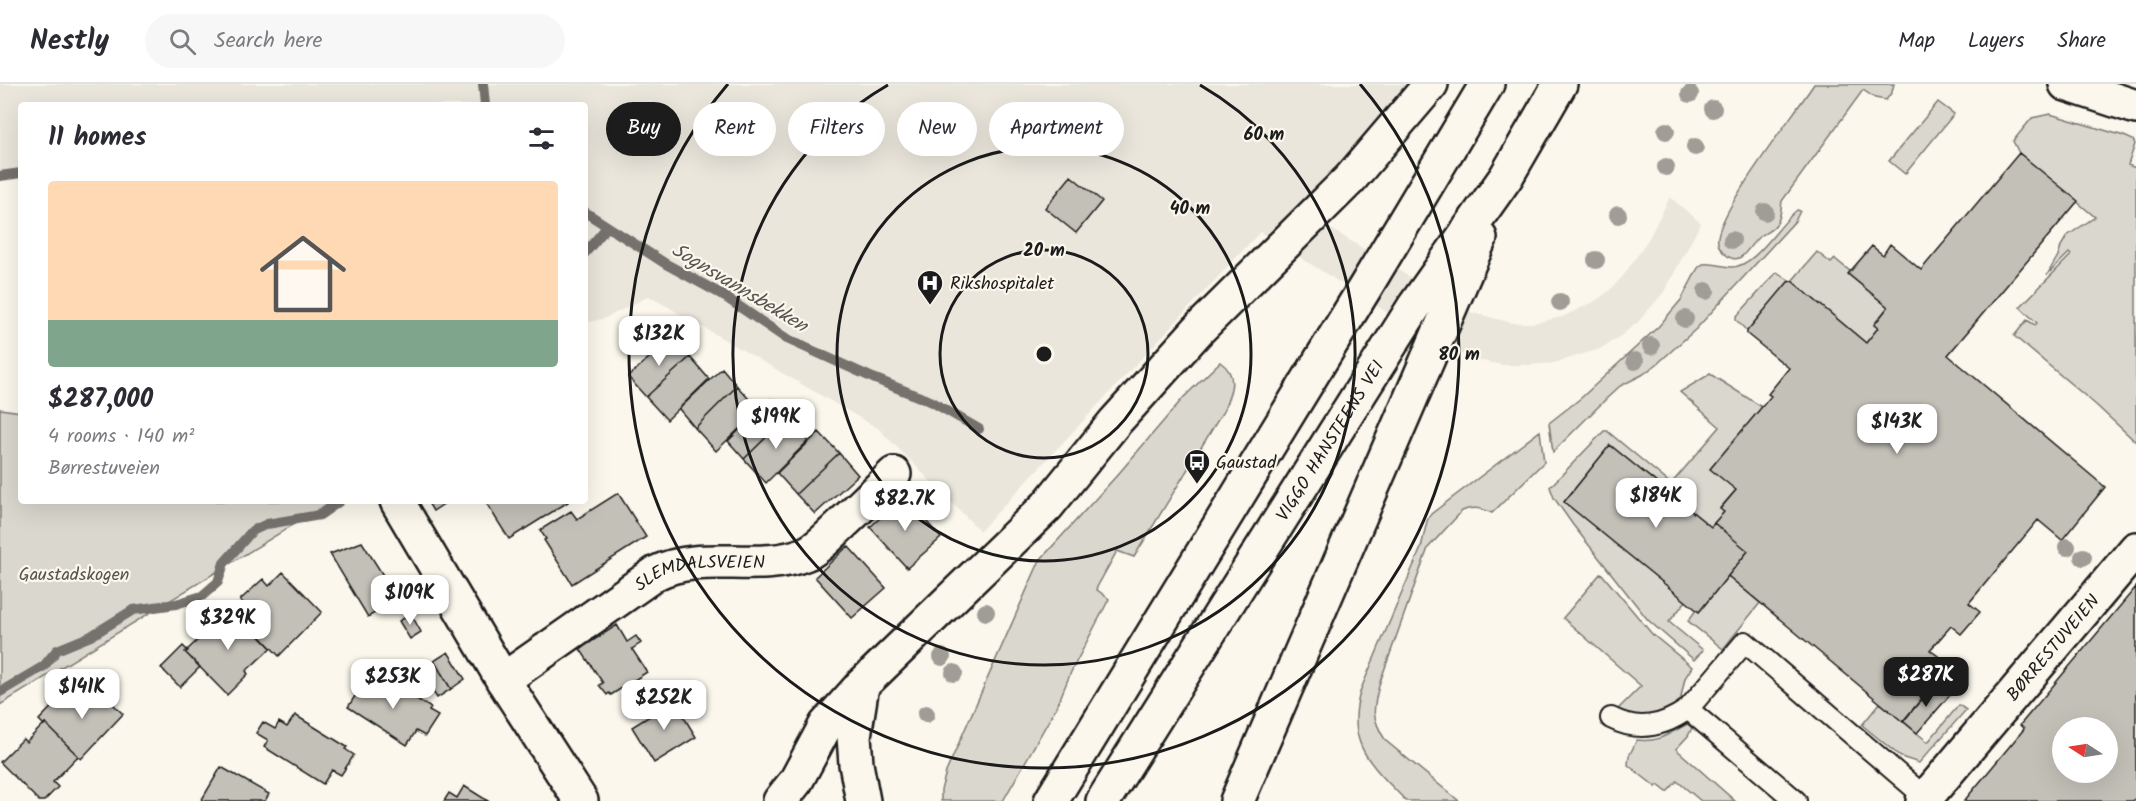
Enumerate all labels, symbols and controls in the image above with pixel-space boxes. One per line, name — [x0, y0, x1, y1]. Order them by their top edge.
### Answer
search box — [145, 14, 565, 68]
text: Nestly — [30, 19, 109, 64]
text: Search here — [214, 24, 323, 59]
icon: search — [166, 25, 199, 58]
text: Map — [1898, 25, 1935, 58]
text: Layers — [1968, 25, 2024, 58]
text: Share — [2057, 25, 2106, 58]
chip: Buy — [606, 102, 681, 156]
chip: Rent — [693, 102, 776, 156]
chip: Filters — [788, 102, 885, 156]
chip: New — [897, 102, 977, 156]
chip: Apartment — [989, 102, 1124, 156]
text: 11 homes — [48, 117, 146, 159]
text: 60 m — [1244, 121, 1285, 150]
icon: filters — [525, 122, 558, 155]
text: 40 m — [1170, 195, 1211, 224]
icon: home — [249, 220, 357, 328]
water label: Sognsvannsbekken — [665, 235, 814, 343]
text: 20 m — [1023, 237, 1065, 266]
hospital icon: Rikshospitalet — [915, 268, 945, 306]
place label: Rikshospitalet — [950, 270, 1055, 299]
pin: $132K — [617, 316, 701, 367]
text: $132K — [633, 319, 685, 351]
text: 80 m — [1438, 341, 1480, 370]
centre of rings — [1034, 344, 1054, 364]
street label: VIGGO HANSTEENS VEI — [1270, 355, 1393, 528]
text: $287,000 — [48, 379, 153, 421]
pin: $199K — [734, 399, 818, 450]
text: $199K — [751, 402, 801, 434]
pin: $143K — [1855, 404, 1939, 455]
text: $143K — [1871, 407, 1923, 439]
text: 4 rooms · 140 m² — [48, 421, 194, 453]
bus stop icon: Gaustad — [1182, 447, 1212, 485]
place label: Gaustad — [1216, 449, 1277, 478]
text: Børrestuveien — [48, 453, 160, 485]
pin: $184K — [1614, 478, 1698, 529]
pin: $82.7K — [856, 481, 954, 532]
text: $184K — [1630, 481, 1682, 513]
text: $82.7K — [874, 484, 936, 516]
street label: SLEMDALSVEIEN — [629, 549, 765, 600]
park label: Gaustadskogen — [19, 561, 129, 590]
pin: $109K — [368, 575, 452, 626]
text: $109K — [385, 578, 435, 610]
street label: BØRRESTUVEIEN — [2000, 589, 2108, 708]
pin: $329K — [186, 600, 270, 651]
text: $329K — [200, 603, 256, 635]
pin: $287K — [1884, 657, 1968, 708]
pin: $253K — [351, 659, 435, 710]
text: $287K — [1898, 660, 1954, 692]
text: $253K — [365, 662, 421, 694]
pin: $141K — [40, 669, 124, 720]
text: $141K — [59, 672, 105, 704]
pin: $252K — [622, 680, 706, 731]
text: $252K — [635, 683, 693, 715]
north arrow — [2052, 717, 2118, 783]
map controls — [2052, 717, 2118, 783]

